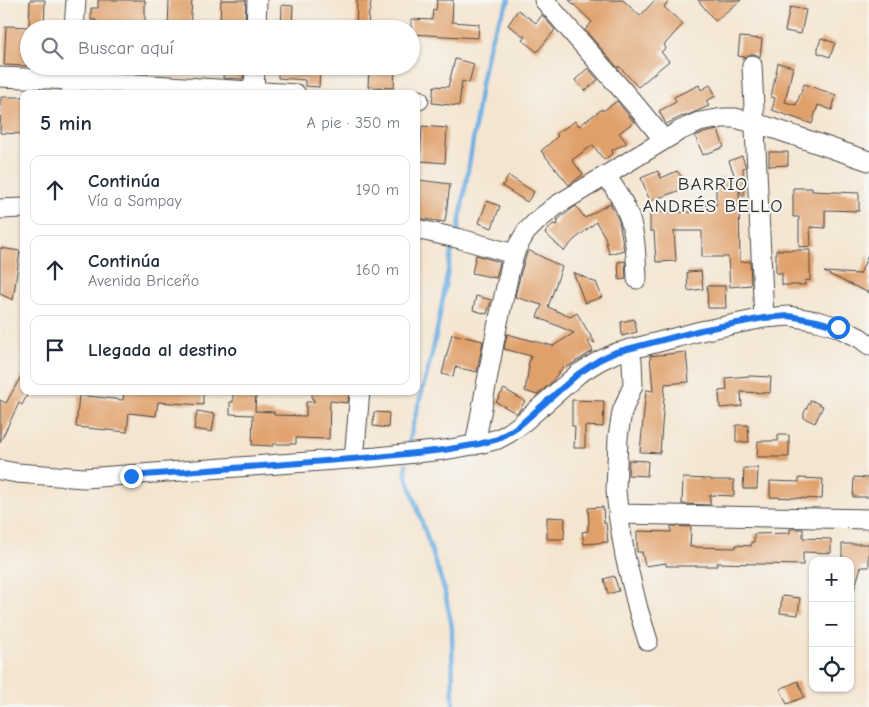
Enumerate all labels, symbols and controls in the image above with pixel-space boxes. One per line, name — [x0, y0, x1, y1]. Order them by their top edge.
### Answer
search box — [20, 20, 420, 75]
icon: search — [38, 34, 66, 62]
text: Buscar aquí — [78, 37, 174, 59]
text: 5 min — [40, 111, 92, 135]
text: A pie · 350 m — [307, 114, 400, 132]
text: Continúa — [88, 170, 160, 192]
district label: BARRIO ANDRÉS BELLO — [643, 173, 783, 217]
icon: ahead — [41, 176, 69, 204]
text: 190 m — [356, 181, 399, 199]
text: Vía a Sampay — [88, 192, 182, 210]
text: Continúa — [88, 250, 160, 272]
icon: ahead — [41, 256, 69, 284]
text: 160 m — [356, 261, 399, 279]
text: Avenida Briceño — [88, 272, 199, 290]
route start — [827, 316, 850, 339]
icon: arrive — [41, 336, 69, 364]
text: Llegada al destino — [88, 339, 237, 361]
route end — [120, 465, 143, 488]
map controls — [809, 557, 854, 692]
button: + — [809, 557, 854, 602]
button: − — [809, 602, 854, 647]
button: locate — [809, 647, 854, 692]

